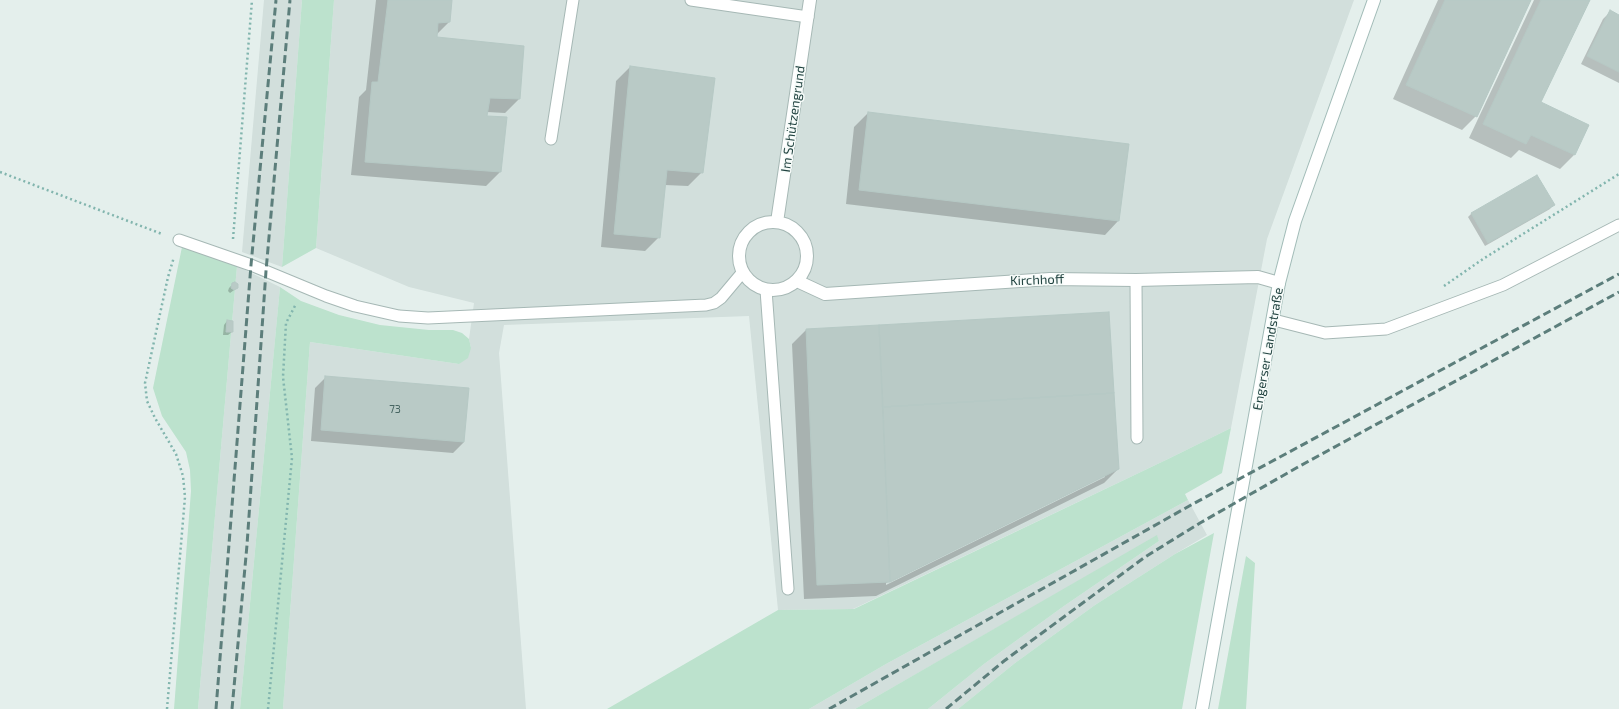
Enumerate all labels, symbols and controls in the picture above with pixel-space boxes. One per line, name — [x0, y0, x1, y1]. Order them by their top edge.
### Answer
street label: Im Schützengrund — [778, 65, 808, 173]
street label: Kirchhoff — [1010, 271, 1064, 289]
street label: Engerser Landstraße — [1250, 286, 1286, 412]
house number: 73 — [389, 402, 401, 416]

